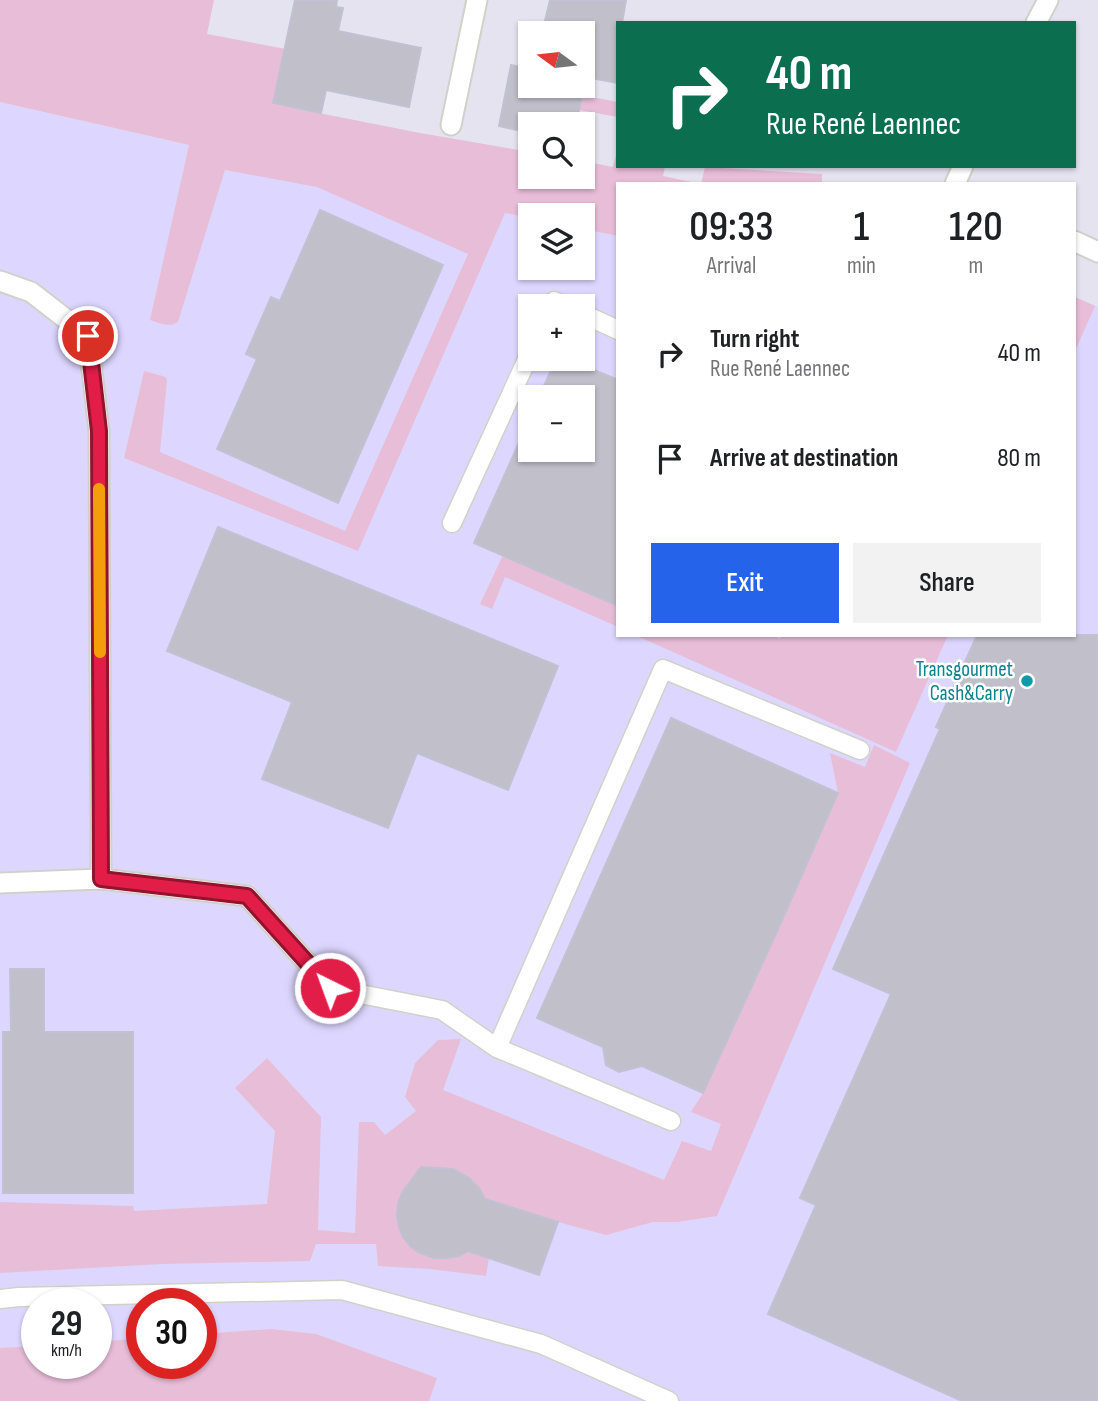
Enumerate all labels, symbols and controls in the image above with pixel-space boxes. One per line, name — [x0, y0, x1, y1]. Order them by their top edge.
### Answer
north arrow — [518, 21, 595, 98]
map controls — [518, 21, 595, 462]
text: 40 m — [766, 45, 852, 104]
icon: right — [651, 49, 742, 140]
text: Rue René Laennec — [766, 105, 961, 144]
button: search — [518, 112, 595, 189]
text: 09:33 — [689, 202, 774, 253]
text: 1 — [853, 202, 869, 253]
text: 120 — [949, 202, 1003, 253]
button: layers — [518, 203, 595, 280]
text: Arrival — [707, 252, 756, 280]
text: min — [847, 252, 876, 280]
text: m — [968, 252, 983, 280]
button: + — [518, 294, 595, 371]
pin — [58, 306, 118, 366]
icon: arrive — [69, 317, 107, 355]
text: Turn right — [710, 324, 799, 355]
icon: right — [651, 335, 689, 373]
text: 40 m — [998, 338, 1041, 369]
text: Rue René Laennec — [710, 355, 850, 383]
button: − — [518, 385, 595, 462]
icon: arrive — [651, 440, 689, 478]
text: Arrive at destination — [710, 443, 898, 474]
text: 80 m — [997, 443, 1041, 474]
button: Exit — [651, 543, 839, 623]
button: Share — [853, 543, 1041, 623]
place label: Transgourmet Cash&Carry — [916, 657, 1013, 706]
marker: Transgourmet Cash&Carry — [1019, 673, 1035, 689]
position arrow — [293, 951, 367, 1025]
speed limit sign: 30 — [126, 1288, 217, 1379]
text: 29 — [51, 1303, 82, 1346]
text: km/h — [51, 1340, 82, 1361]

